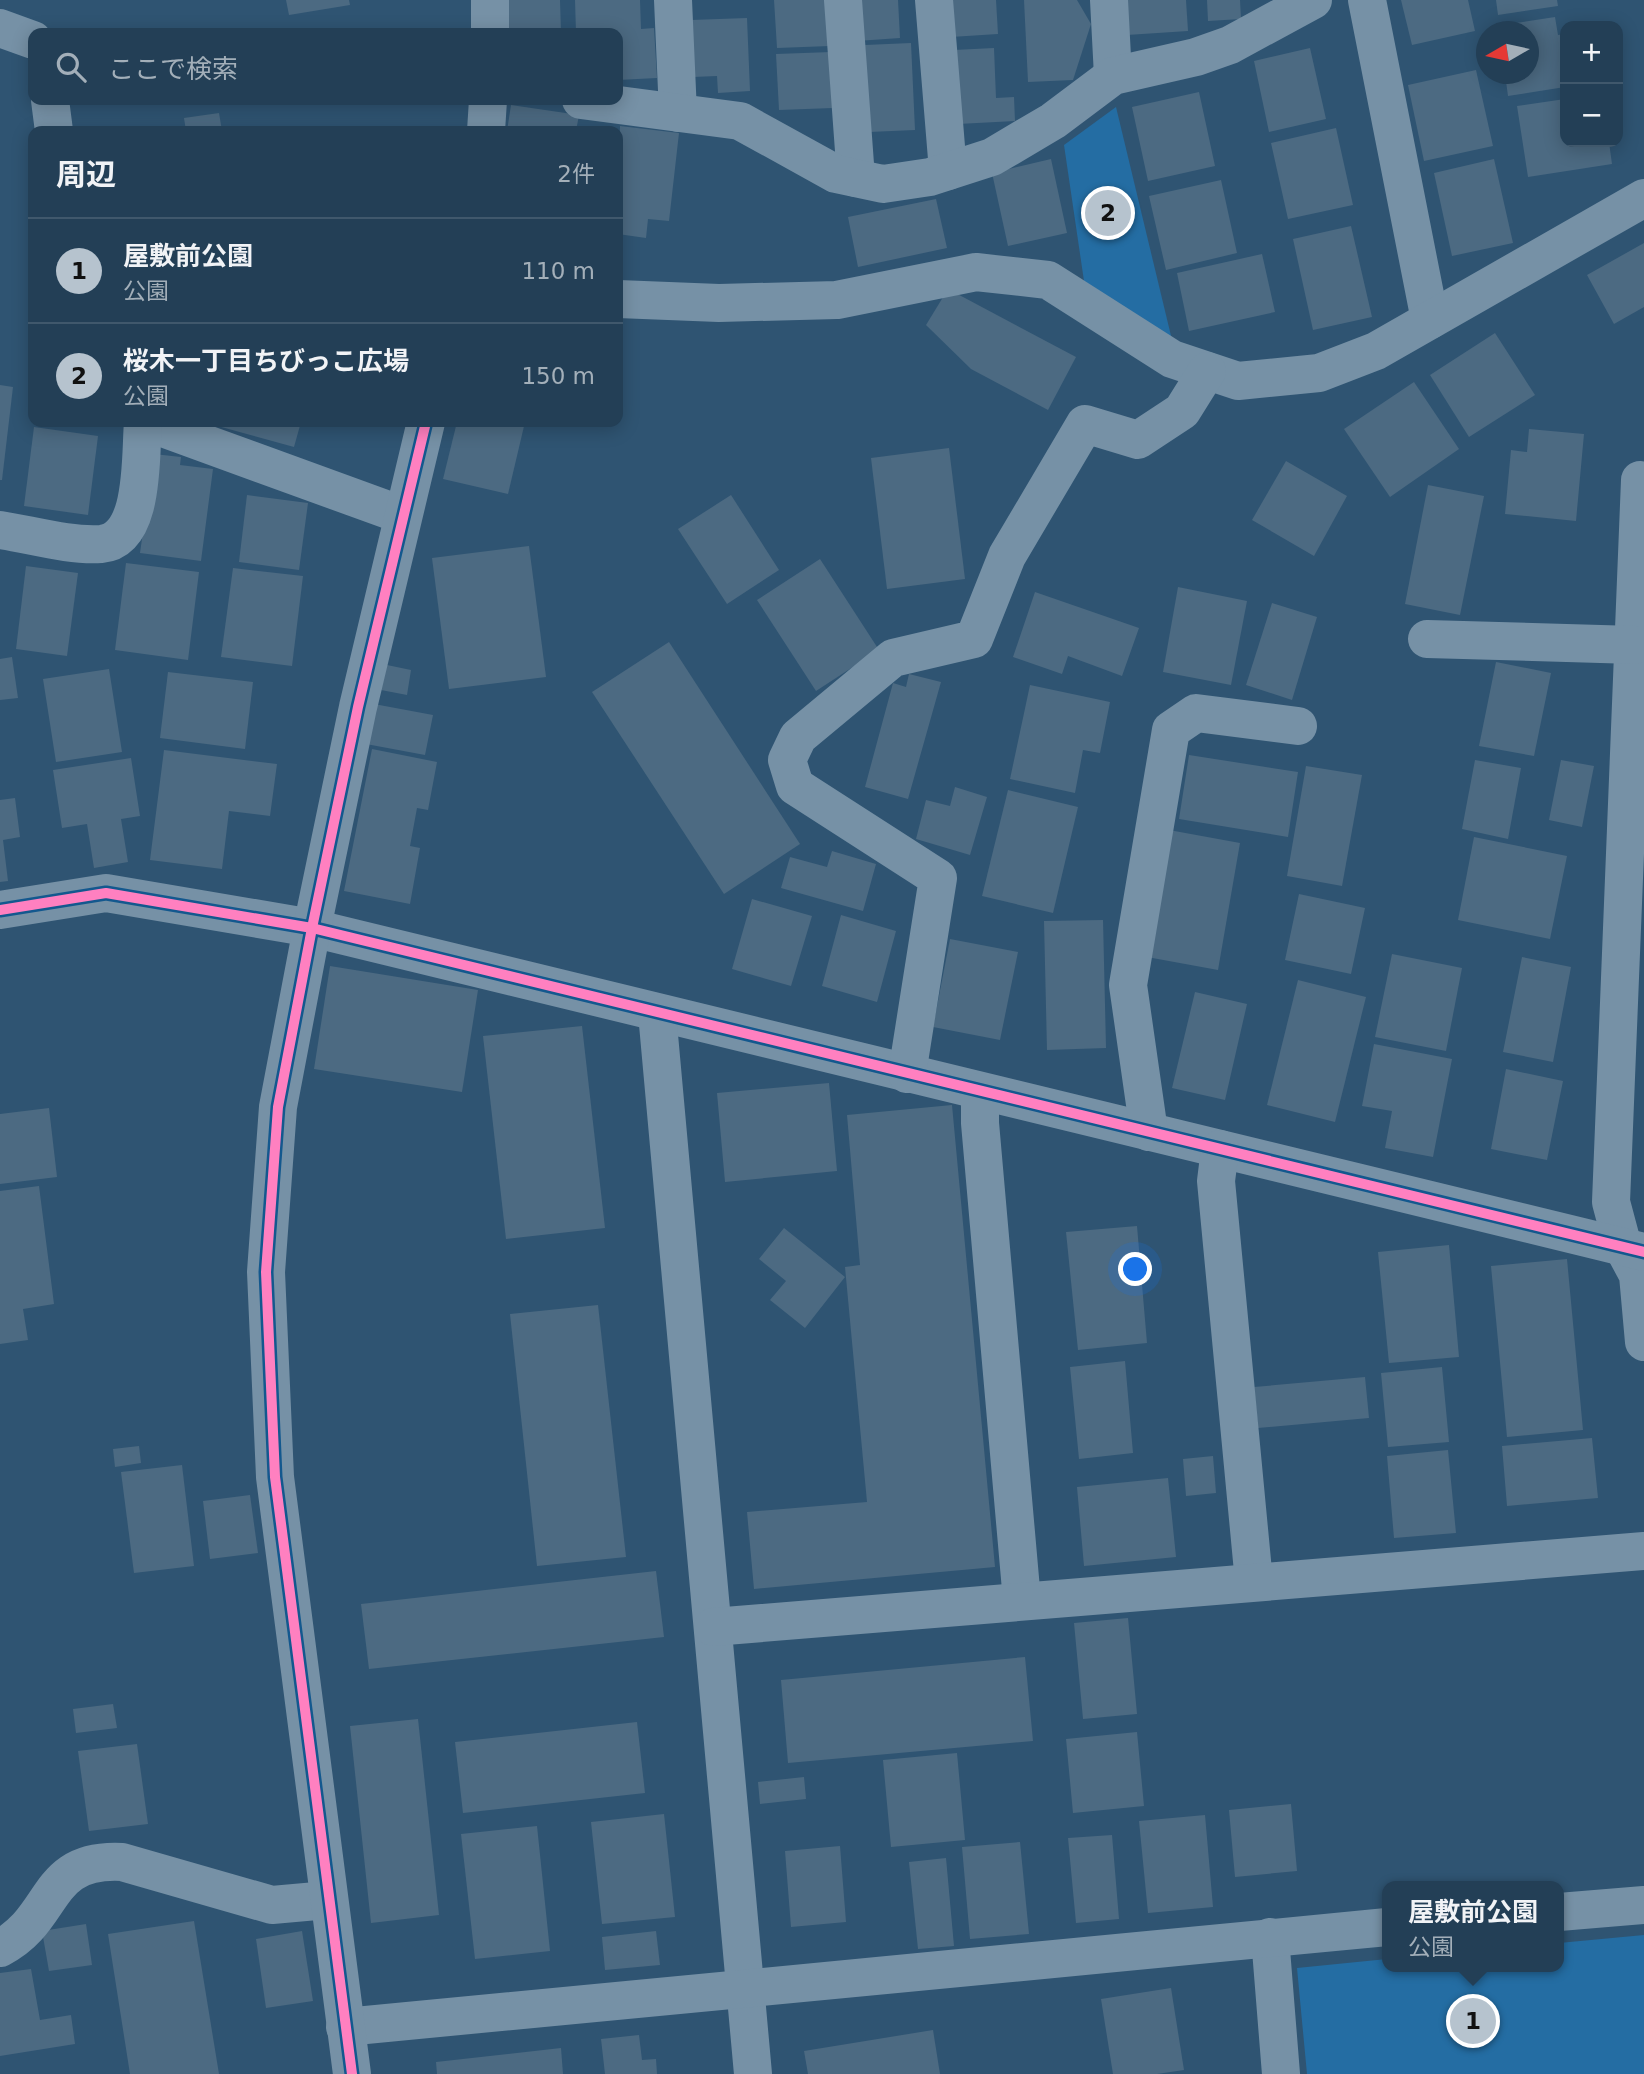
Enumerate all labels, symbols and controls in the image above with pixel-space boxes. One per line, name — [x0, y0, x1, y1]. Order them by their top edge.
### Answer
north arrow — [1476, 21, 1539, 84]
map controls — [1560, 21, 1623, 147]
button: + — [1560, 21, 1623, 84]
search box — [28, 28, 623, 105]
icon: search — [52, 48, 90, 86]
text: ここで検索 — [108, 54, 238, 84]
button: − — [1560, 84, 1623, 147]
text: 周辺 — [56, 157, 116, 192]
text: 2件 — [557, 161, 595, 187]
pin: 2 — [1085, 187, 1131, 239]
text: 屋敷前公園 — [123, 241, 253, 271]
text: 1 — [71, 258, 87, 284]
text: 110 m — [521, 258, 595, 284]
text: 公園 — [123, 278, 169, 304]
text: 桜木一丁目ちびっこ広場 — [123, 346, 409, 376]
text: 2 — [71, 363, 87, 389]
text: 150 m — [521, 363, 595, 389]
text: 公園 — [123, 383, 169, 409]
your location — [1118, 1252, 1152, 1286]
popup — [1382, 1881, 1564, 1972]
text: 屋敷前公園 — [1408, 1897, 1538, 1927]
text: 公園 — [1408, 1934, 1454, 1960]
pin: 1 — [1450, 1995, 1496, 2047]

